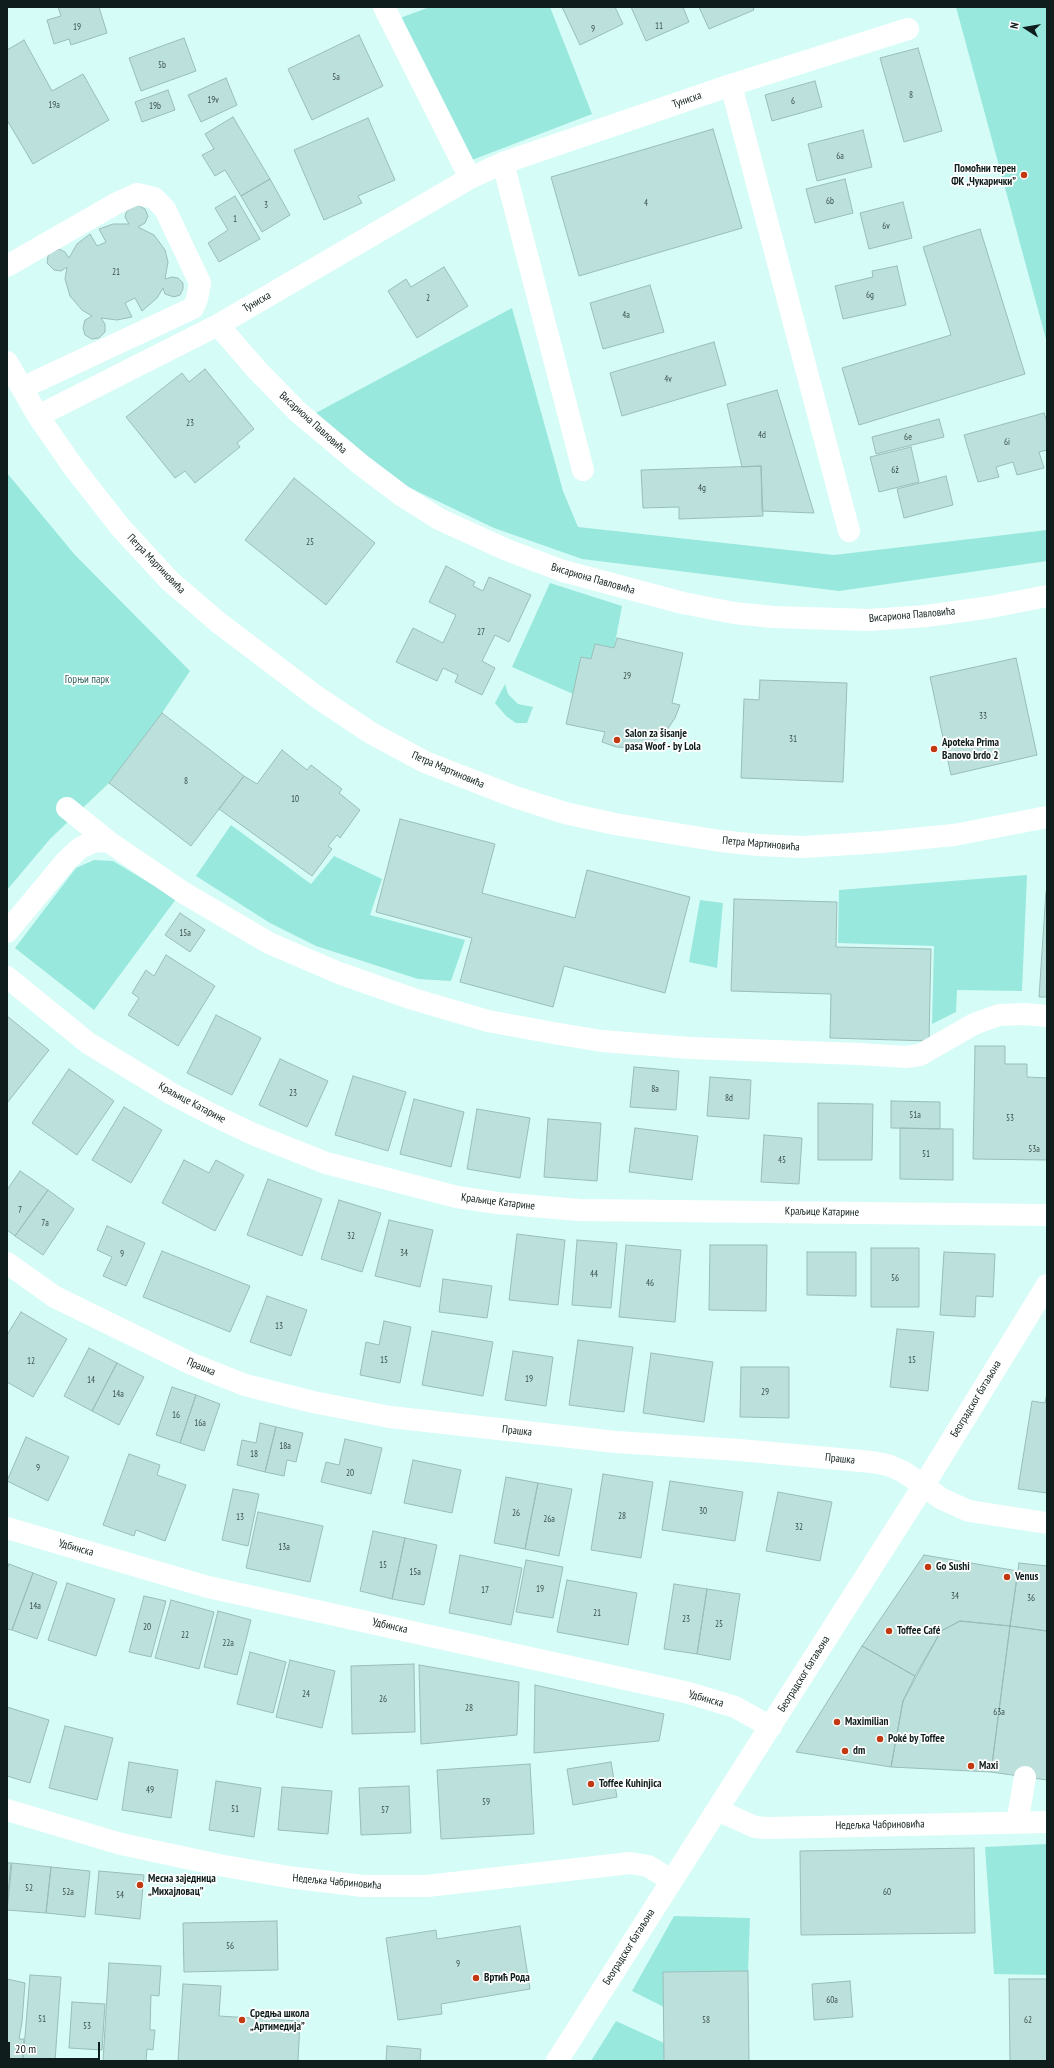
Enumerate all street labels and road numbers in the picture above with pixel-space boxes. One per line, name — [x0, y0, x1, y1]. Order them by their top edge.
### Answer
street label: Туниска — [671, 89, 703, 111]
street label: Туниска — [241, 289, 273, 315]
street label: Висариона Павловића — [276, 389, 350, 457]
street label: Петра Мартиновића — [124, 531, 188, 597]
street label: Висариона Павловића — [550, 561, 636, 597]
street label: Висариона Павловића — [868, 605, 956, 625]
street label: Петра Мартиновића — [410, 749, 486, 791]
street label: Петра Мартиновића — [722, 834, 800, 854]
street label: Краљице Катарине — [156, 1080, 228, 1126]
street label: Краљице Катарине — [460, 1191, 536, 1213]
street label: Краљице Катарине — [785, 1205, 859, 1219]
street label: Прашка — [185, 1355, 217, 1379]
street label: Београдског батаљона — [948, 1358, 1004, 1440]
street label: Прашка — [501, 1423, 533, 1439]
street label: Прашка — [824, 1451, 856, 1467]
street label: Удбинска — [57, 1537, 95, 1559]
street label: Удбинска — [371, 1616, 409, 1636]
street label: Београдског батаљона — [775, 1634, 833, 1714]
street label: Удбинска — [687, 1688, 725, 1710]
street label: Недељка Чабриновића — [835, 1818, 925, 1832]
street label: Недељка Чабриновића — [292, 1872, 382, 1892]
street label: Београдског батаљона — [600, 1907, 658, 1987]

